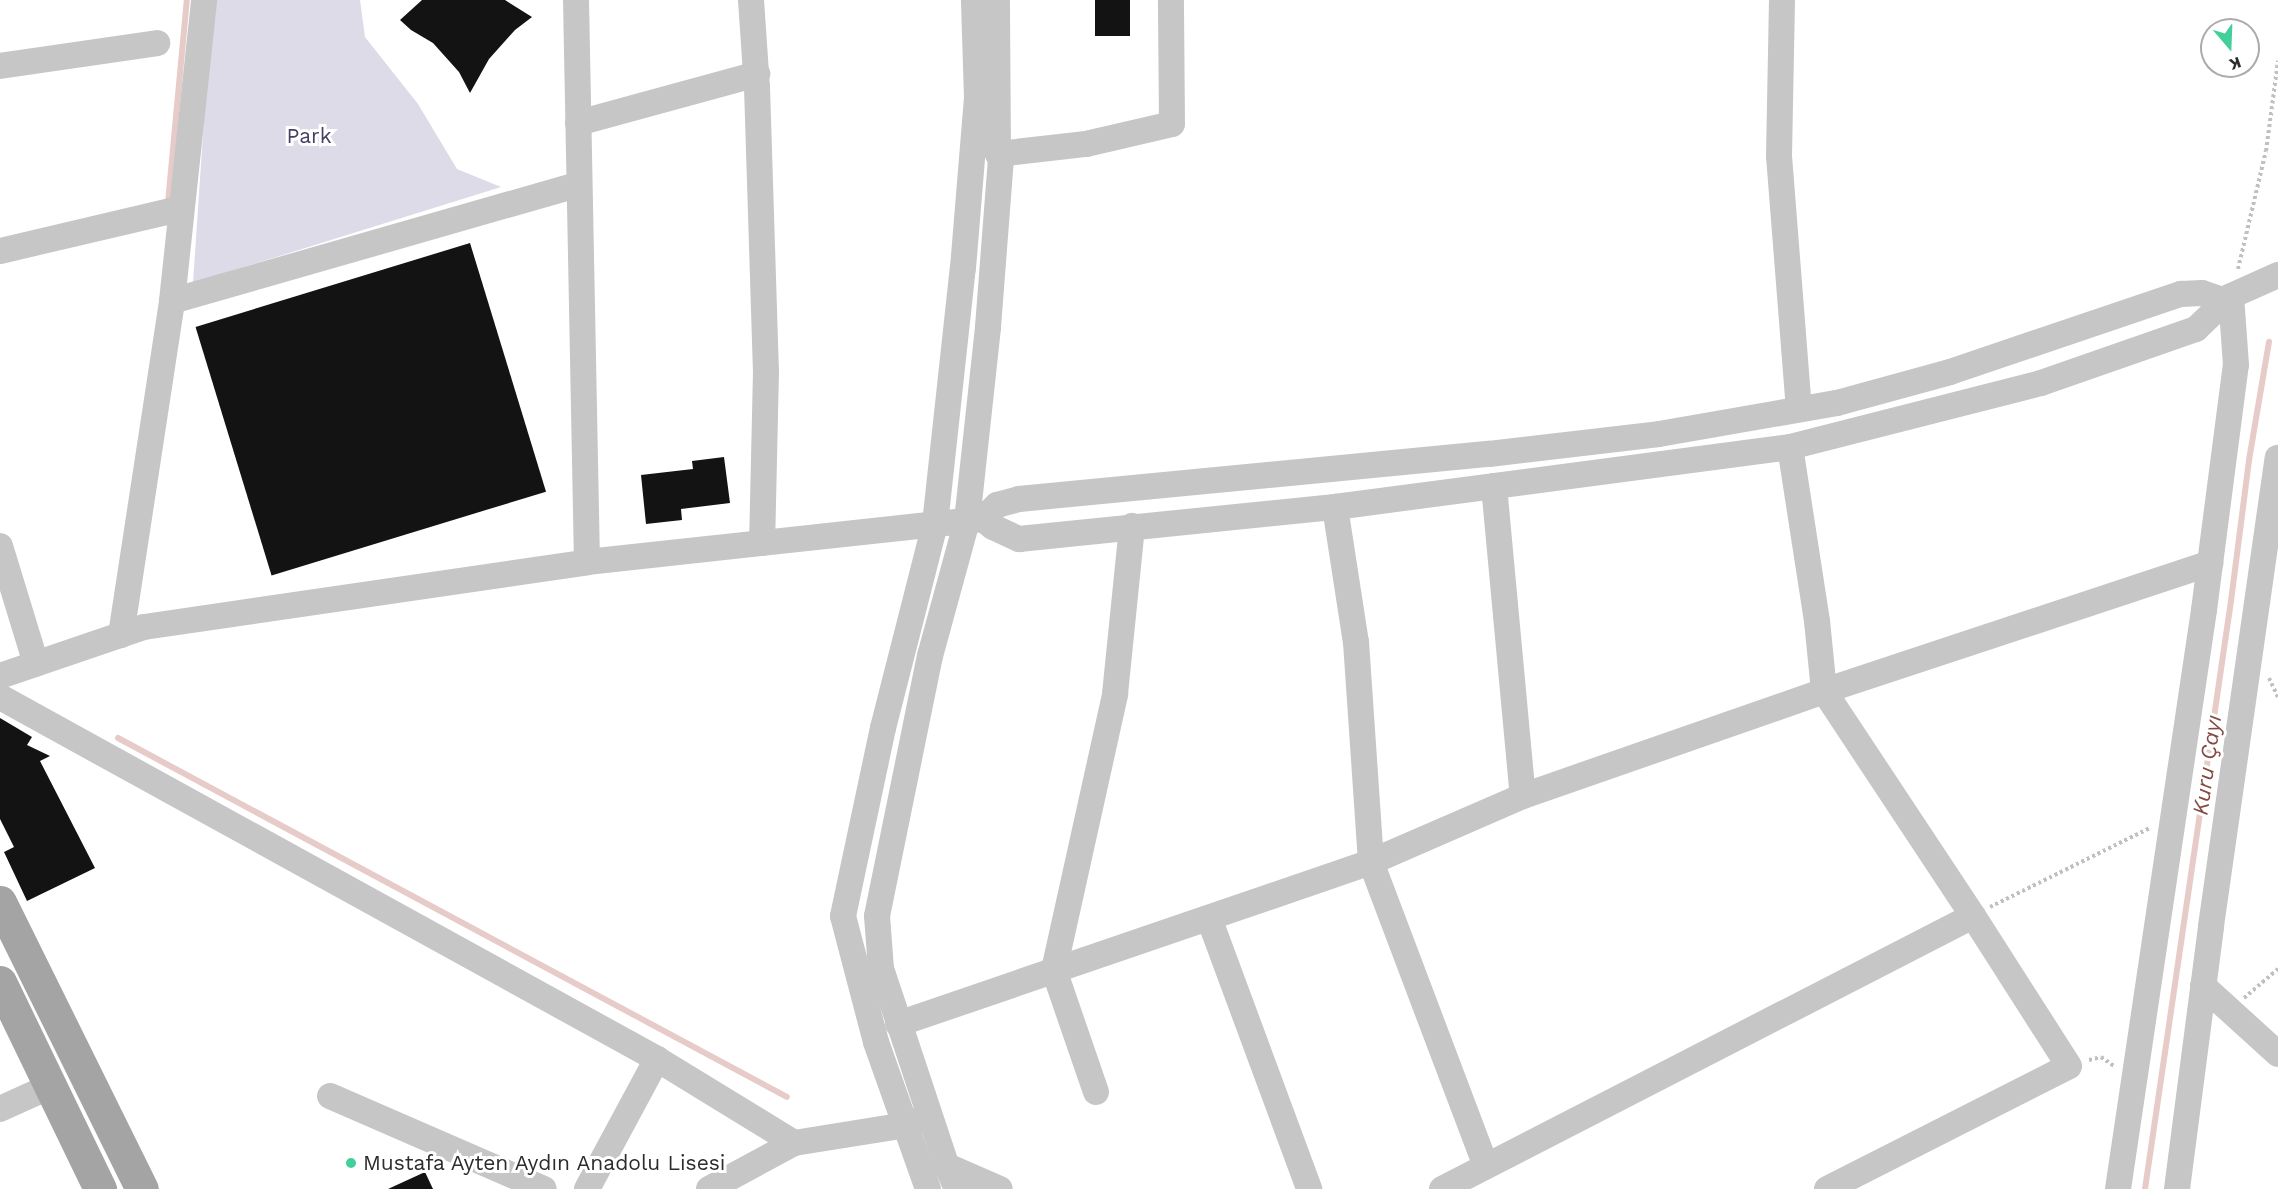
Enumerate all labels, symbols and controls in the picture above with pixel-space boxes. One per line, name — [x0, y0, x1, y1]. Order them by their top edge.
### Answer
north arrow — [2200, 18, 2260, 78]
text: K — [2227, 53, 2244, 74]
park label: Park — [286, 123, 332, 149]
water label: Kuru Çayı — [2187, 713, 2227, 817]
place label: Mustafa Ayten Aydın Anadolu Lisesi — [363, 1150, 728, 1176]
marker: Mustafa Ayten Aydın Anadolu Lisesi — [344, 1156, 358, 1170]

